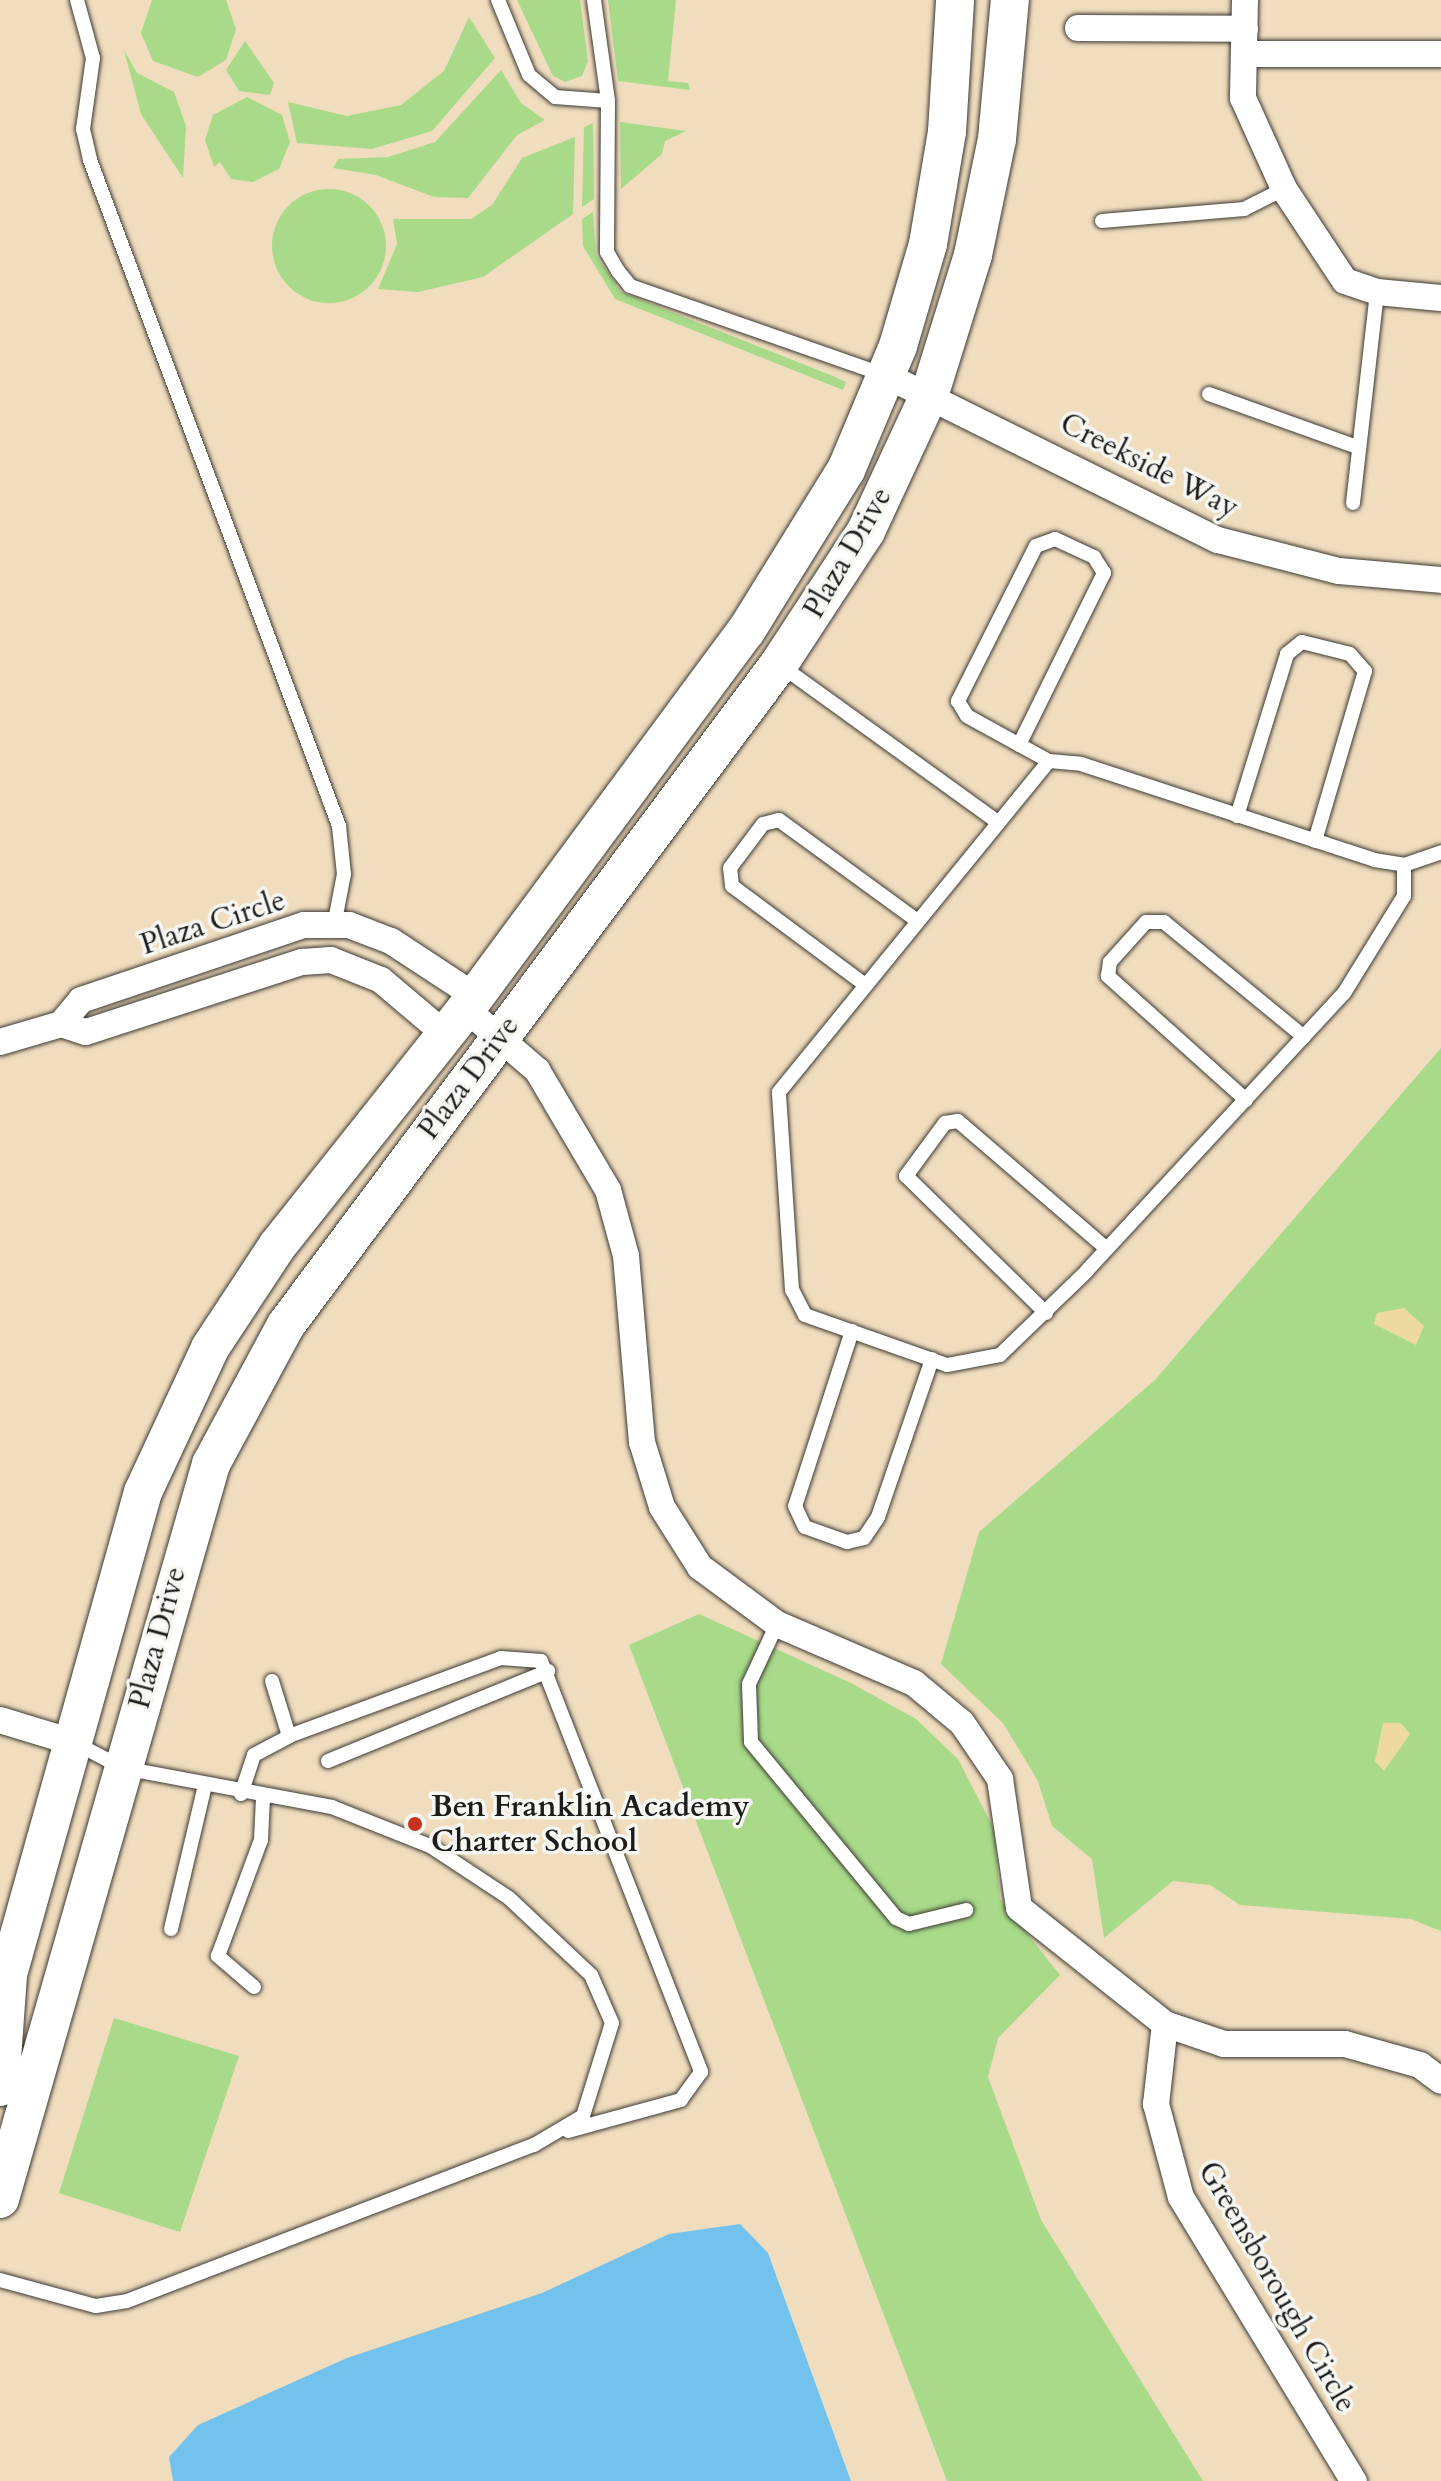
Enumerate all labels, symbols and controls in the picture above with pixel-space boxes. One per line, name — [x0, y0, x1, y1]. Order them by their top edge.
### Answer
street label: Creekside Way — [1054, 406, 1244, 526]
street label: Plaza Drive — [796, 481, 900, 625]
street label: Plaza Circle — [136, 883, 290, 963]
street label: Plaza Drive — [411, 1009, 527, 1147]
street label: Plaza Drive — [122, 1563, 194, 1713]
place label: Ben Franklin Academy Charter School — [431, 1789, 750, 1860]
marker: Ben Franklin Academy Charter School — [406, 1815, 424, 1833]
street label: Greensborough Circle — [1191, 2155, 1363, 2419]

